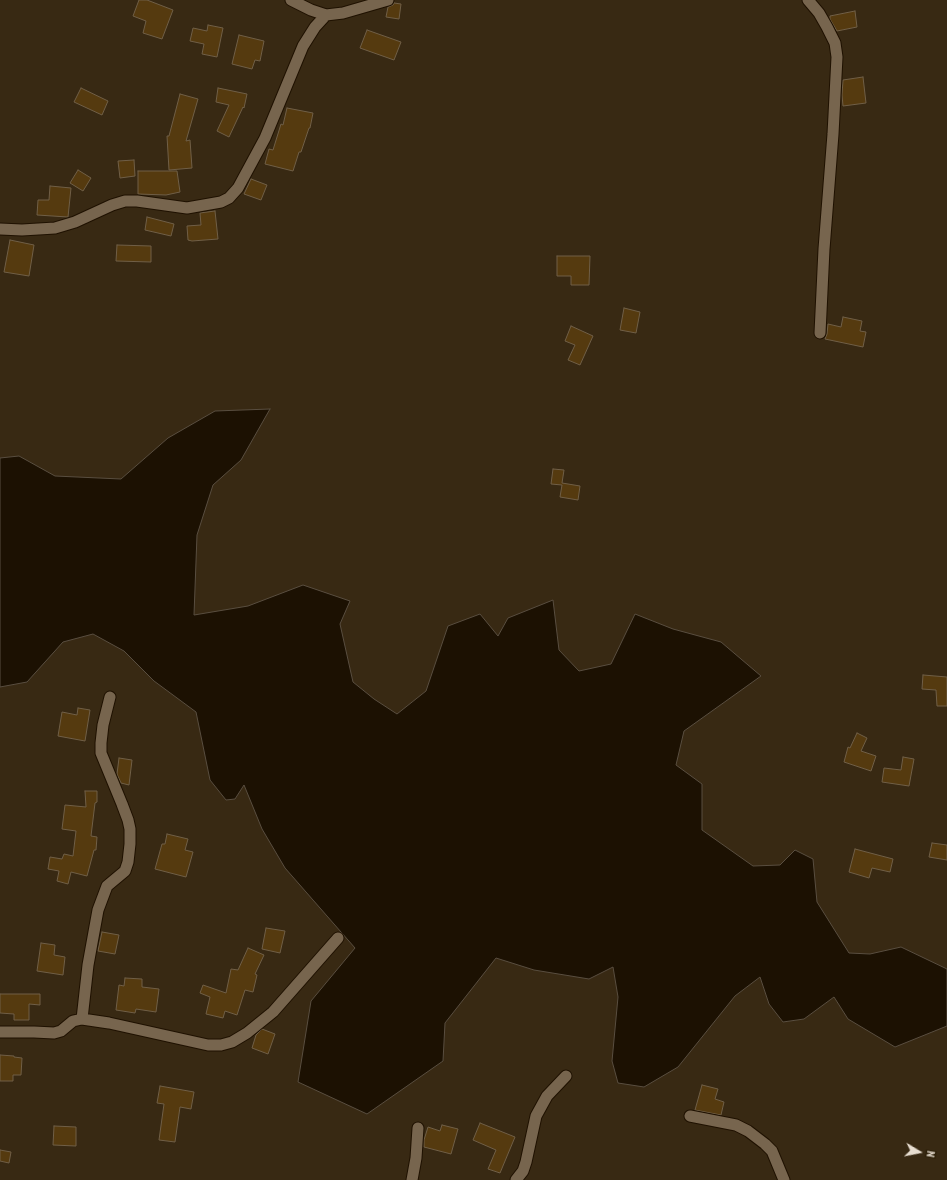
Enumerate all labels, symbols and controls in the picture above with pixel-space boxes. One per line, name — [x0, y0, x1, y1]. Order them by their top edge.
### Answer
north arrow — [899, 1132, 939, 1172]
text: N — [923, 1150, 938, 1158]

